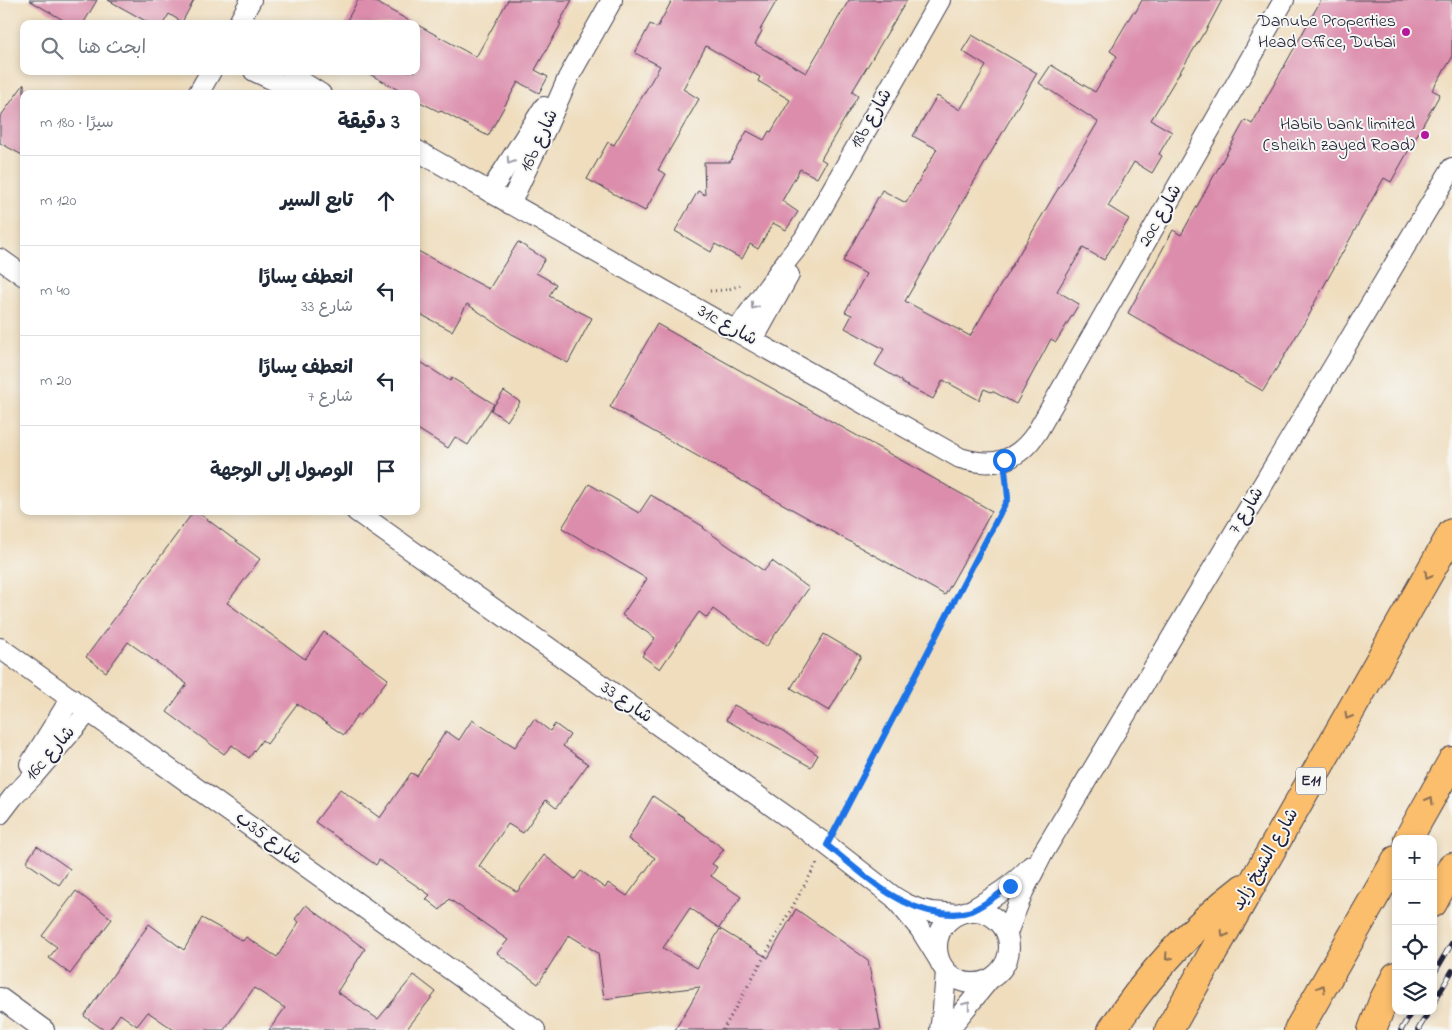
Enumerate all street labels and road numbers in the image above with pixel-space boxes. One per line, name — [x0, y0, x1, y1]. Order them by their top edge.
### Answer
street label: 18b شارع — [844, 84, 900, 154]
street label: 16b شارع — [514, 105, 566, 177]
street label: 20c شارع — [1133, 180, 1189, 252]
street label: 31c شارع — [692, 299, 762, 353]
street label: شارع 7 — [1223, 483, 1271, 539]
street label: شارع 33 — [595, 676, 657, 730]
street label: 16c شارع — [20, 721, 82, 787]
road number: E11 — [1296, 768, 1326, 794]
street label: شارع الشيخ زايد — [1226, 804, 1306, 916]
street label: شارع 35ب — [229, 806, 307, 872]

